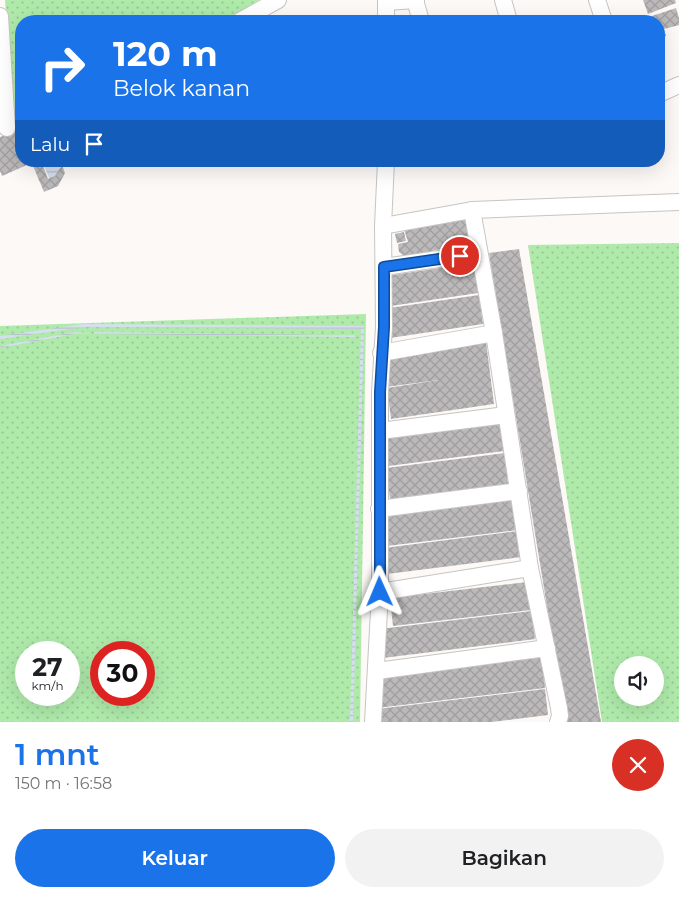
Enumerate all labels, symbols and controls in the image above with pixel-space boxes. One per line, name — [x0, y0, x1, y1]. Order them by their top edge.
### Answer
text: 120 m — [113, 32, 218, 75]
icon: right — [30, 35, 95, 100]
text: Belok kanan — [113, 75, 250, 102]
icon: arrive — [80, 130, 108, 158]
text: Lalu — [30, 133, 70, 156]
pin — [439, 235, 481, 277]
icon: arrive — [446, 242, 474, 270]
position arrow — [353, 565, 405, 617]
speed limit sign: 30 — [90, 641, 155, 706]
text: 27 — [32, 652, 63, 682]
map controls — [614, 656, 664, 706]
button: sound — [614, 656, 664, 706]
text: km/h — [31, 678, 64, 693]
text: 1 mnt — [15, 736, 100, 773]
button: close — [612, 739, 664, 791]
text: 150 m · 16:58 — [15, 774, 112, 793]
button: Keluar — [15, 829, 335, 887]
button: Bagikan — [345, 829, 664, 887]

